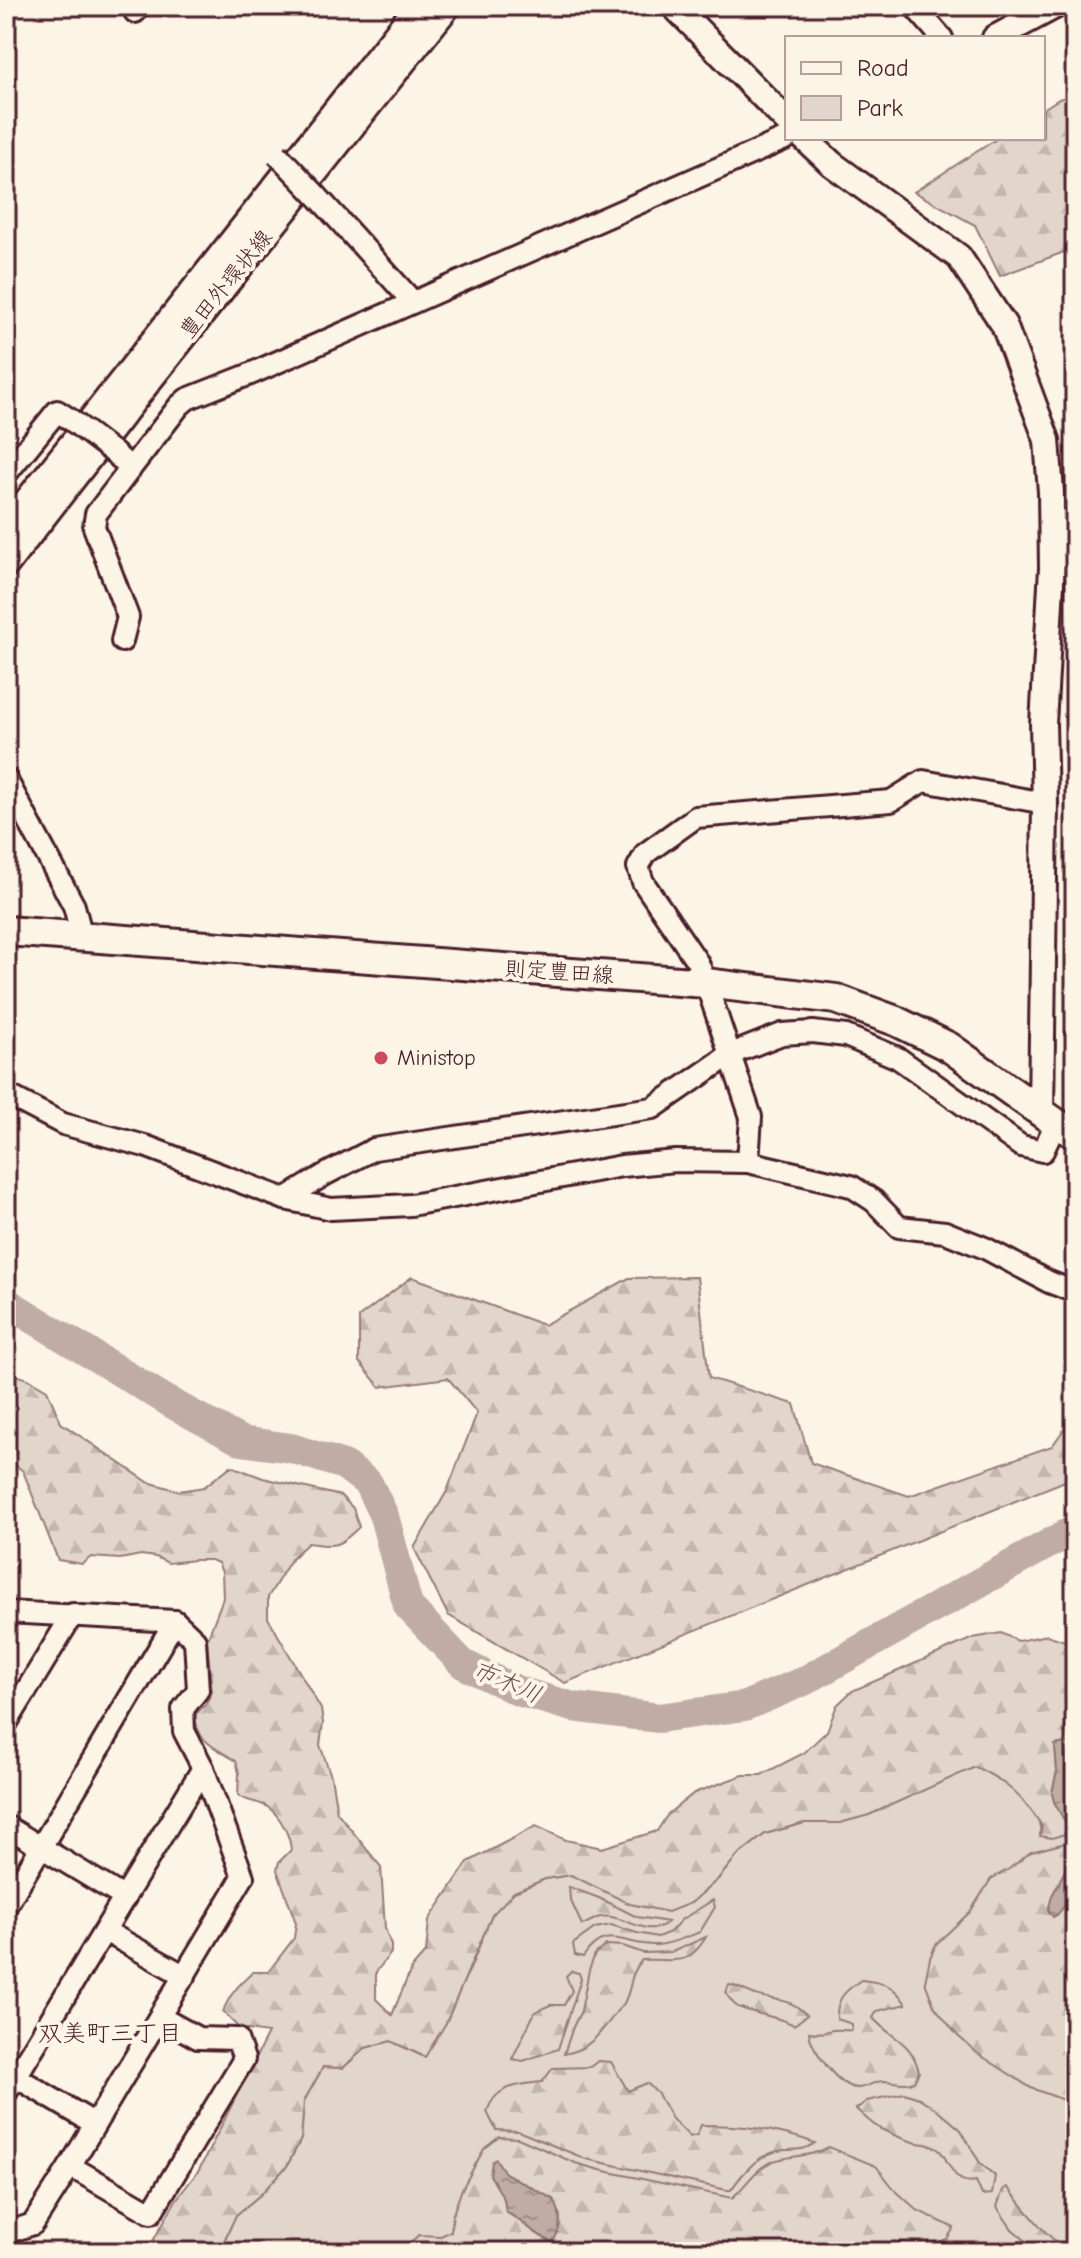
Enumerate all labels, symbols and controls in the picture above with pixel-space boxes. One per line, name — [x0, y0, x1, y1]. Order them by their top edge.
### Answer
legend — [785, 36, 1045, 140]
text: Road — [857, 54, 909, 82]
text: Park — [857, 94, 903, 122]
street label: 豊田外環状線 — [174, 225, 278, 343]
street label: 則定豊田線 — [503, 955, 615, 989]
place label: Ministop — [397, 1045, 476, 1071]
marker: Ministop — [372, 1049, 390, 1067]
water label: 市木川 — [468, 1655, 546, 1709]
district label: 双美町三丁目 — [38, 2019, 182, 2047]

